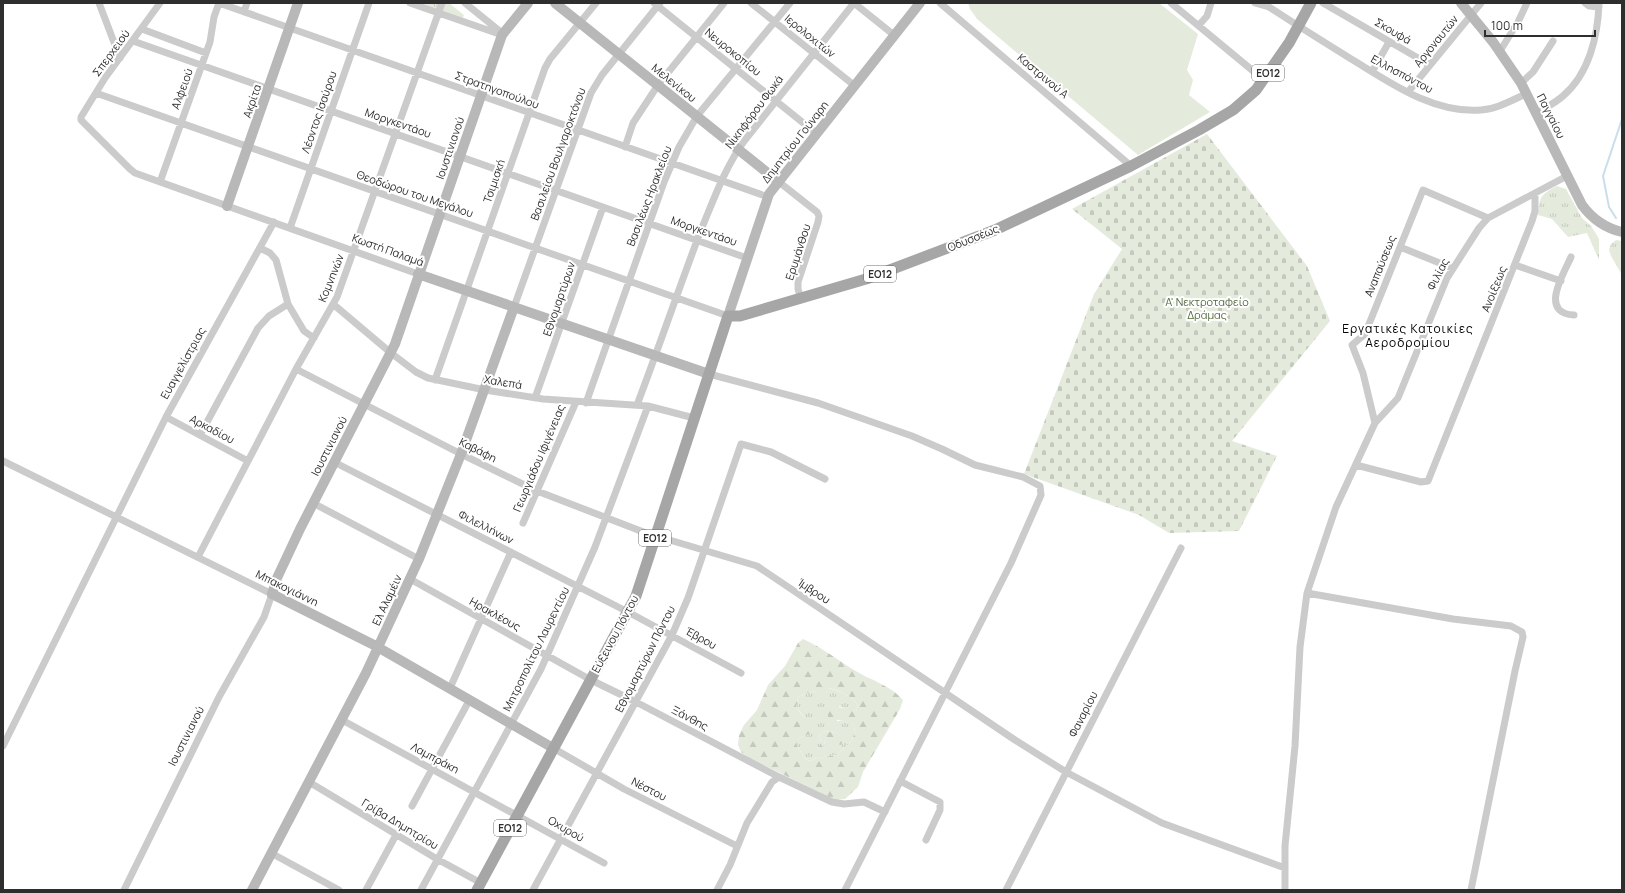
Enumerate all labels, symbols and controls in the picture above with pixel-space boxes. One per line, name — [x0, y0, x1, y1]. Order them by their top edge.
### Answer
street label: Ιερολοχιτών — [782, 11, 839, 61]
street label: Αργοναυτών — [1410, 11, 1461, 70]
scale bar — [1485, 12, 1595, 38]
street label: Σκουφά — [1372, 14, 1414, 47]
text: 100 m — [1491, 17, 1523, 34]
street label: Νευροκοπίου — [702, 24, 765, 79]
street label: Σπερχειού — [89, 26, 133, 79]
street label: Καστρινού Α — [1015, 50, 1072, 101]
street label: Ελλησπόντου — [1369, 51, 1436, 96]
street label: Μελενίκου — [649, 60, 700, 105]
road number: ΕΟ12 — [1252, 65, 1284, 81]
street label: Αλφειού — [167, 66, 196, 111]
street label: Στρατηγοπούλου — [453, 67, 541, 112]
street label: Λέοντος Ισαύρου — [297, 69, 340, 155]
street label: Νικηφόρου Φωκά — [721, 72, 786, 151]
street label: Ακρίτα — [239, 82, 264, 120]
street label: Βασιλείου Βουλγαροκτόνου — [527, 85, 589, 222]
street label: Παγγαίου — [1534, 91, 1569, 141]
street label: Δημητρίου Γούναρη — [758, 97, 832, 186]
street label: Μοργκεντάου — [363, 104, 433, 141]
street label: Ιουστινιανού — [432, 115, 467, 181]
street label: Βασιλέως Ηρακλείου — [623, 144, 675, 248]
street label: Τσιμισκή — [479, 157, 508, 205]
street label: Θεοδώρου του Μεγάλου — [355, 167, 475, 221]
street label: Μοργκεντάου — [669, 212, 739, 249]
street label: Οδυσσέως — [945, 220, 1001, 255]
street label: Ερυμάνθου — [781, 222, 814, 282]
street label: Κωστή Παλαμά — [350, 230, 426, 269]
street label: Αναπαύσεως — [1360, 233, 1399, 299]
street label: Κομνηνών — [314, 251, 347, 304]
street label: Φιλίας — [1423, 255, 1452, 292]
street label: Εθνομαρτύρων — [539, 259, 578, 338]
street label: Ανοίξεως — [1477, 263, 1510, 314]
road number: ΕΟ12 — [864, 266, 896, 282]
park label: Α' Νεκτροταφείο Δράμας — [1165, 294, 1249, 322]
district label: Εργατικές Κατοικίες Αεροδρομίου — [1342, 320, 1474, 351]
street label: Ευαγγελίστριας — [157, 324, 209, 401]
street label: Χαλεπά — [483, 371, 523, 392]
street label: Γεωργιάδου Ιφιγένειας — [509, 402, 568, 514]
street label: Αρκαδίου — [187, 411, 237, 447]
street label: Ιουστινιανού — [307, 413, 350, 478]
street label: Καβάφη — [457, 434, 500, 465]
street label: Φιλελλήνων — [456, 506, 517, 547]
road number: ΕΟ12 — [639, 530, 671, 546]
street label: Μπακογιάννη — [253, 566, 321, 609]
street label: Ελ Αλαμέιν — [368, 571, 405, 628]
street label: Ίμβρου — [795, 574, 833, 607]
street label: Μητροπολίτου Λαυρεντίου — [499, 584, 572, 714]
street label: Εύξεινου Πόντου — [588, 592, 641, 675]
street label: Ηρακλέους — [467, 593, 524, 634]
street label: Εθνομαρτύρων Πόντου — [611, 603, 678, 715]
street label: Έβρου — [683, 623, 720, 652]
street label: Φαναρίου — [1065, 688, 1101, 739]
street label: Ξάνθης — [669, 702, 711, 734]
street label: Ιουστινιανού — [164, 703, 207, 768]
street label: Λαμπράκη — [409, 739, 462, 776]
street label: Νέστου — [629, 773, 669, 804]
street label: Γρίβα Δημητρίου — [359, 795, 441, 852]
street label: Οχυρού — [545, 812, 587, 845]
road number: ΕΟ12 — [494, 820, 526, 836]

